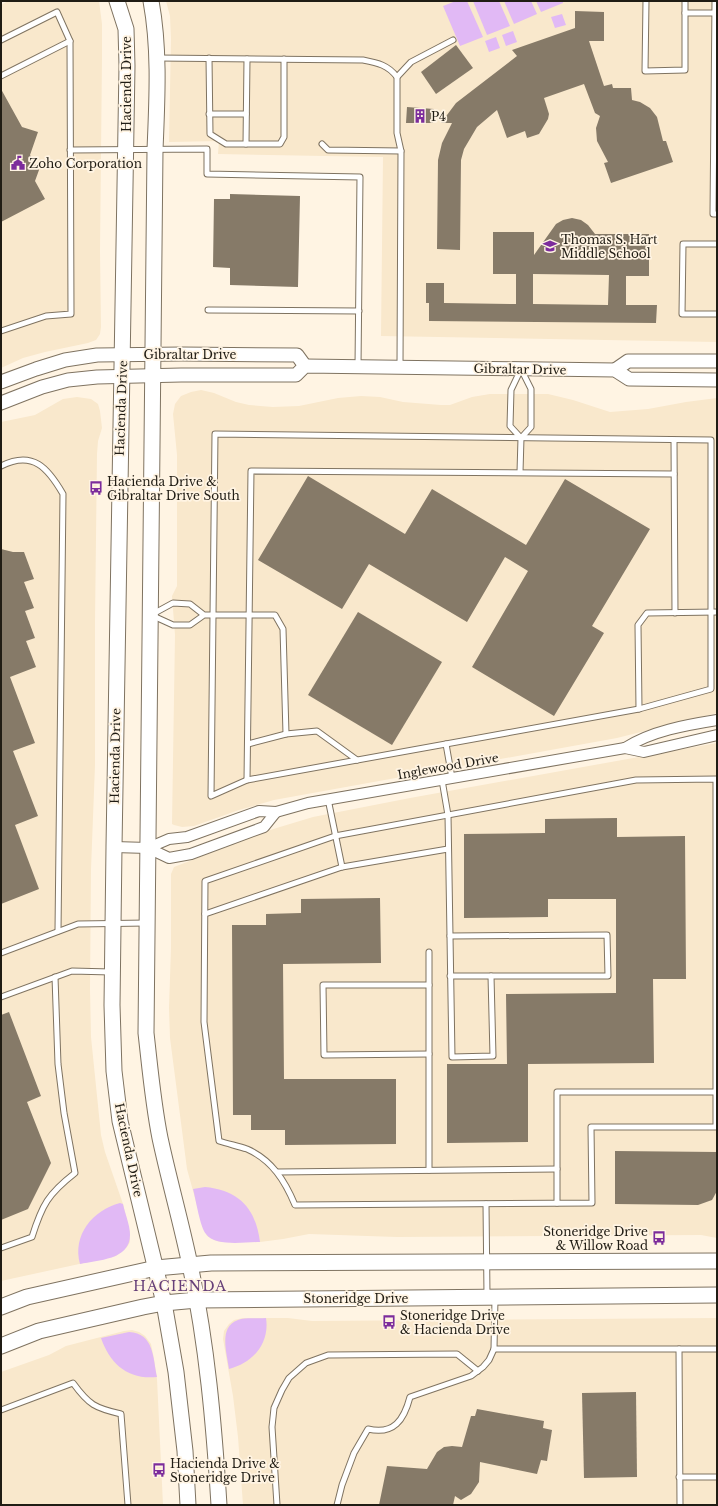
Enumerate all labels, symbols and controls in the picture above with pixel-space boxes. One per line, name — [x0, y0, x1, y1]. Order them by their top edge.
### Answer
street label: Hacienda Drive — [119, 36, 134, 132]
building icon: P4 — [412, 108, 428, 124]
place label: P4 — [431, 109, 446, 124]
public building icon: Zoho Corporation — [10, 155, 26, 171]
place label: Zoho Corporation — [29, 156, 142, 171]
place label: Thomas S. Hart Middle School — [561, 232, 658, 261]
school or university icon: Thomas S. Hart Middle School — [542, 238, 558, 254]
street label: Gibraltar Drive — [144, 347, 237, 362]
street label: Hacienda Drive — [112, 360, 130, 456]
street label: Gibraltar Drive — [473, 361, 567, 377]
place label: Hacienda Drive & Gibraltar Drive South — [107, 474, 240, 503]
bus stop icon: Hacienda Drive & Gibraltar Drive South — [88, 480, 104, 496]
street label: Hacienda Drive — [107, 708, 123, 804]
street label: Inglewood Drive — [396, 750, 500, 782]
street label: Hacienda Drive — [112, 1102, 146, 1199]
place label: Stoneridge Drive & Willow Road — [543, 1224, 648, 1253]
bus stop icon: Stoneridge Drive & Willow Road — [651, 1230, 667, 1246]
district label: HACIENDA — [133, 1277, 227, 1295]
street label: Stoneridge Drive — [304, 1291, 409, 1306]
place label: Stoneridge Drive & Hacienda Drive — [400, 1308, 510, 1337]
bus stop icon: Stoneridge Drive & Hacienda Drive — [381, 1314, 397, 1330]
place label: Hacienda Drive & Stoneridge Drive — [170, 1456, 280, 1485]
bus stop icon: Hacienda Drive & Stoneridge Drive — [151, 1462, 167, 1478]

